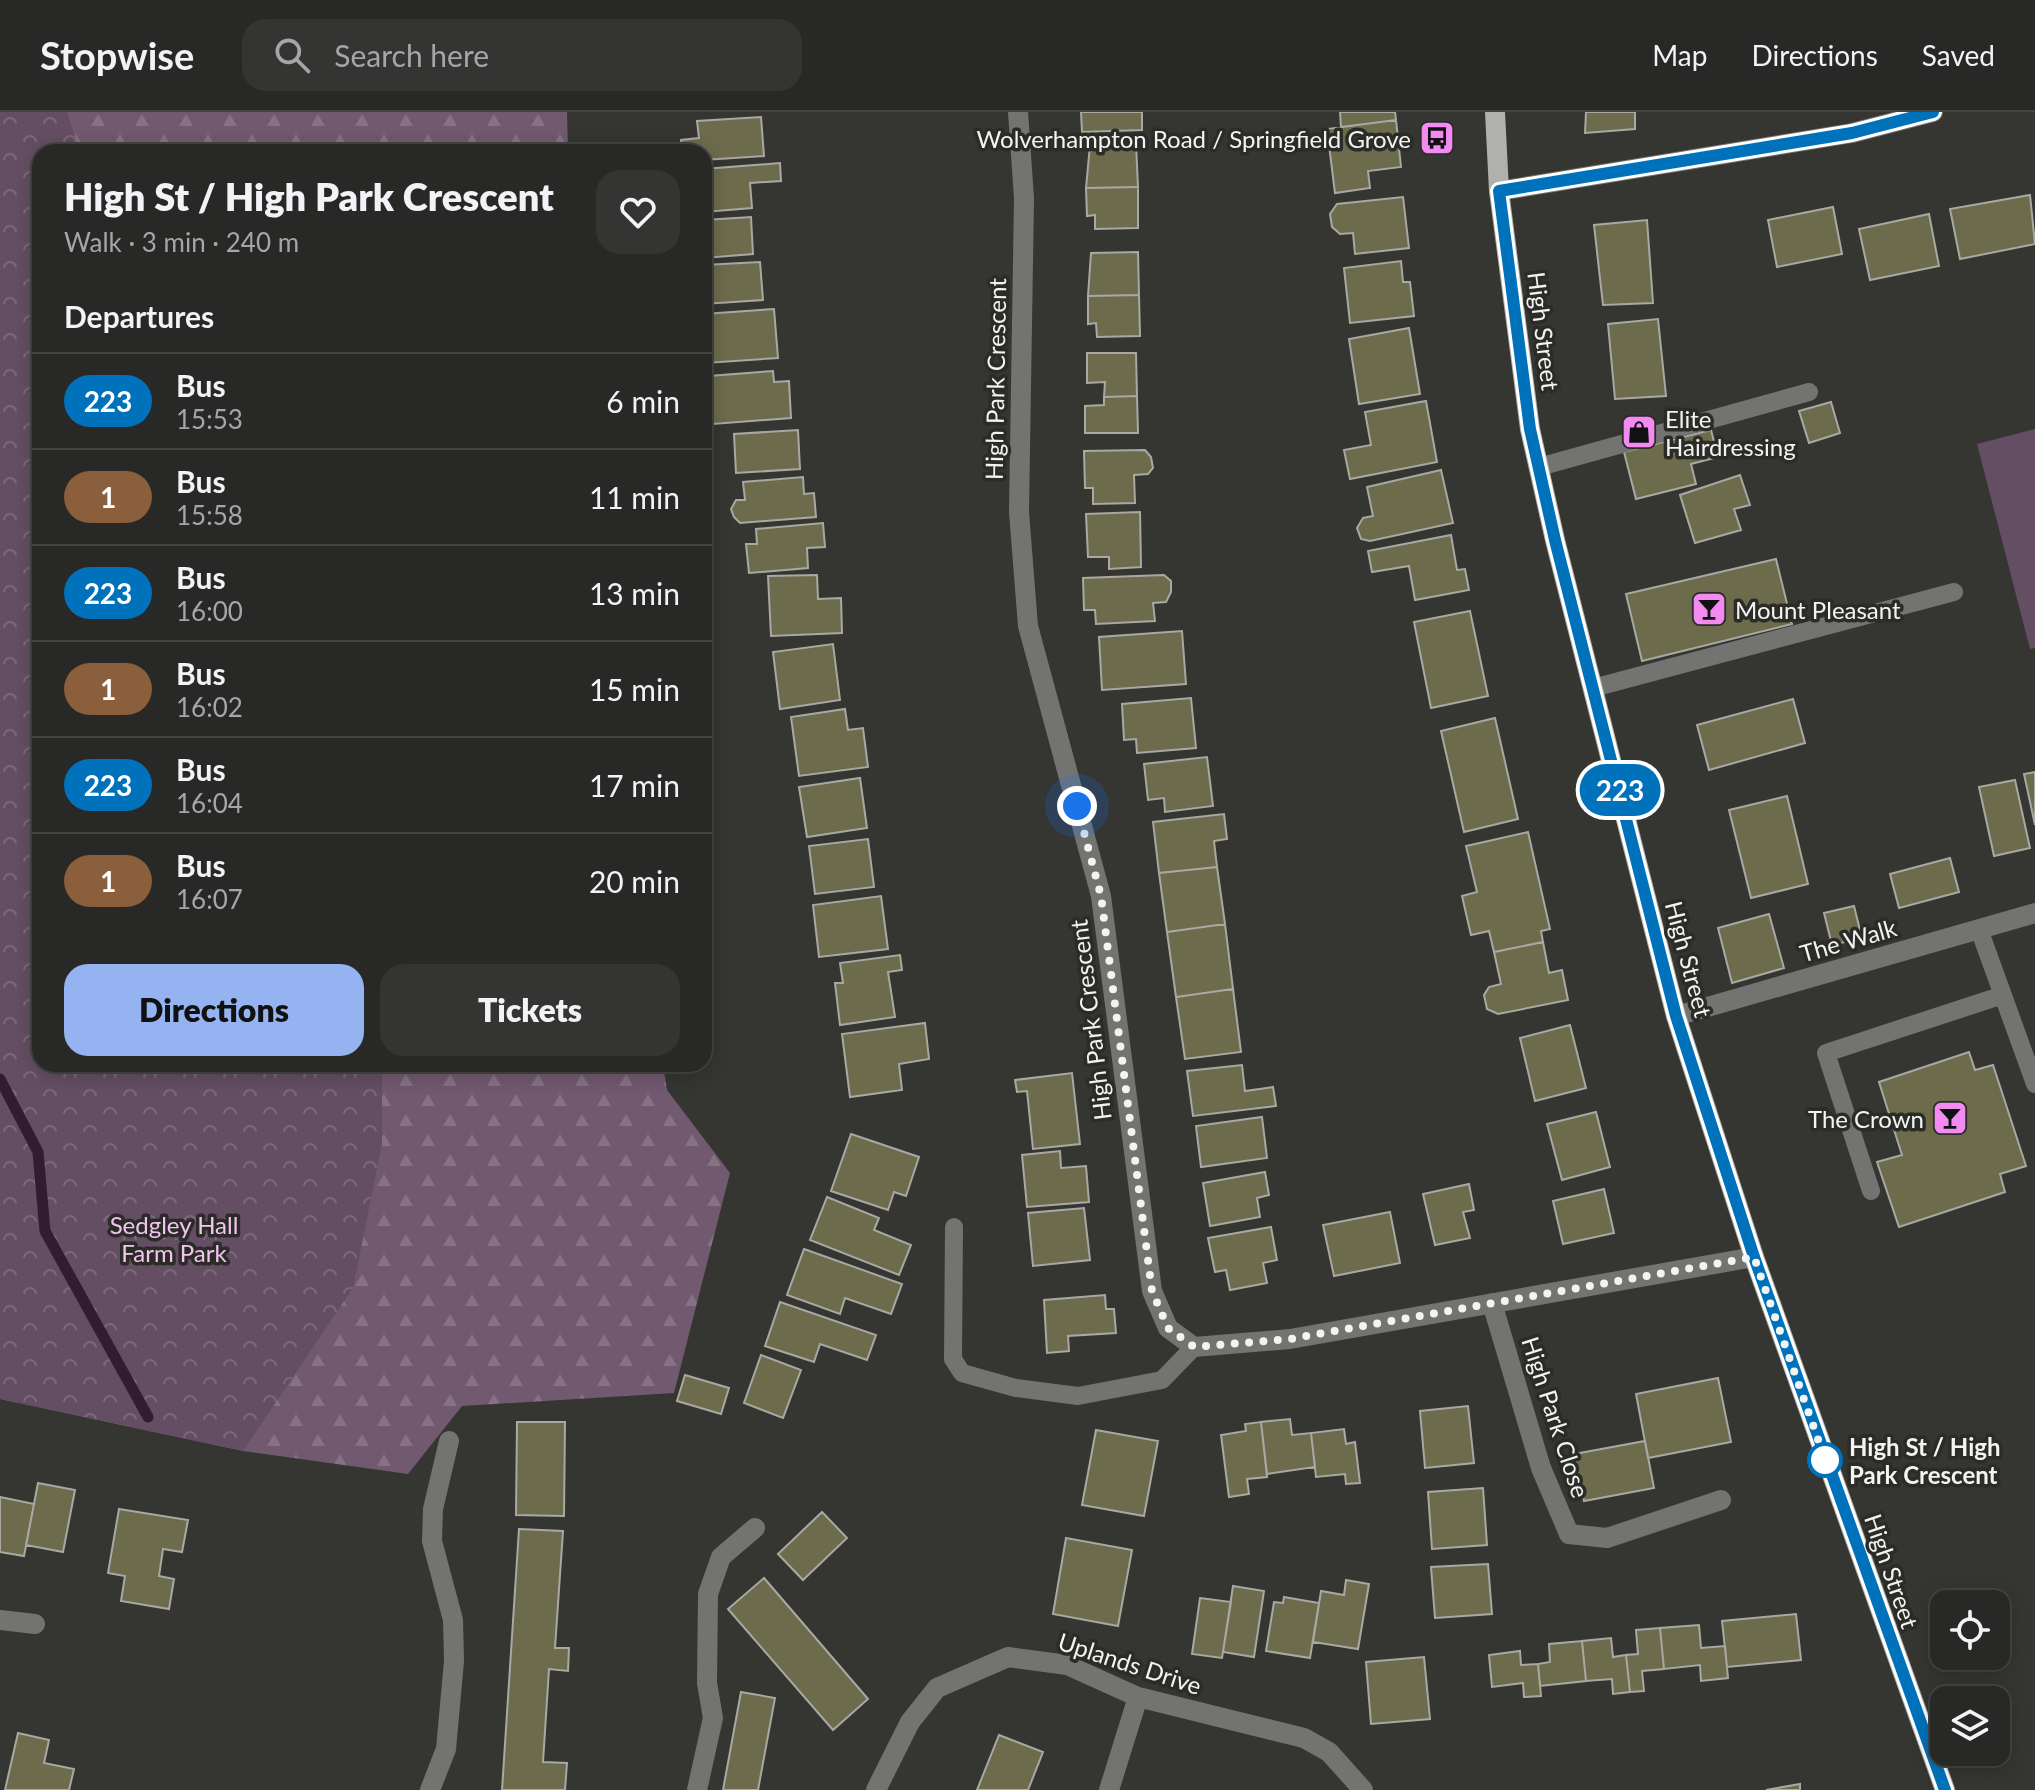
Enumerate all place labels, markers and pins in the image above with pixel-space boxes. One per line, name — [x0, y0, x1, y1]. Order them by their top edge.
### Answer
bus stop icon: Wolverhampton Road / Springfield Grove — [1418, 119, 1456, 157]
place label: Wolverhampton Road / Springfield Grove — [977, 124, 1411, 153]
place label: Elite Hairdressing — [1665, 404, 1796, 461]
shop icon: Elite Hairdressing — [1620, 413, 1658, 451]
bar icon: Mount Pleasant — [1690, 590, 1728, 628]
place label: Mount Pleasant — [1735, 595, 1901, 624]
bar icon: The Crown — [1931, 1099, 1969, 1137]
place label: The Crown — [1808, 1104, 1924, 1133]
place label: High St / High Park Crescent — [1849, 1432, 2001, 1489]
marker: High St / High Park Crescent — [1808, 1443, 1842, 1477]

